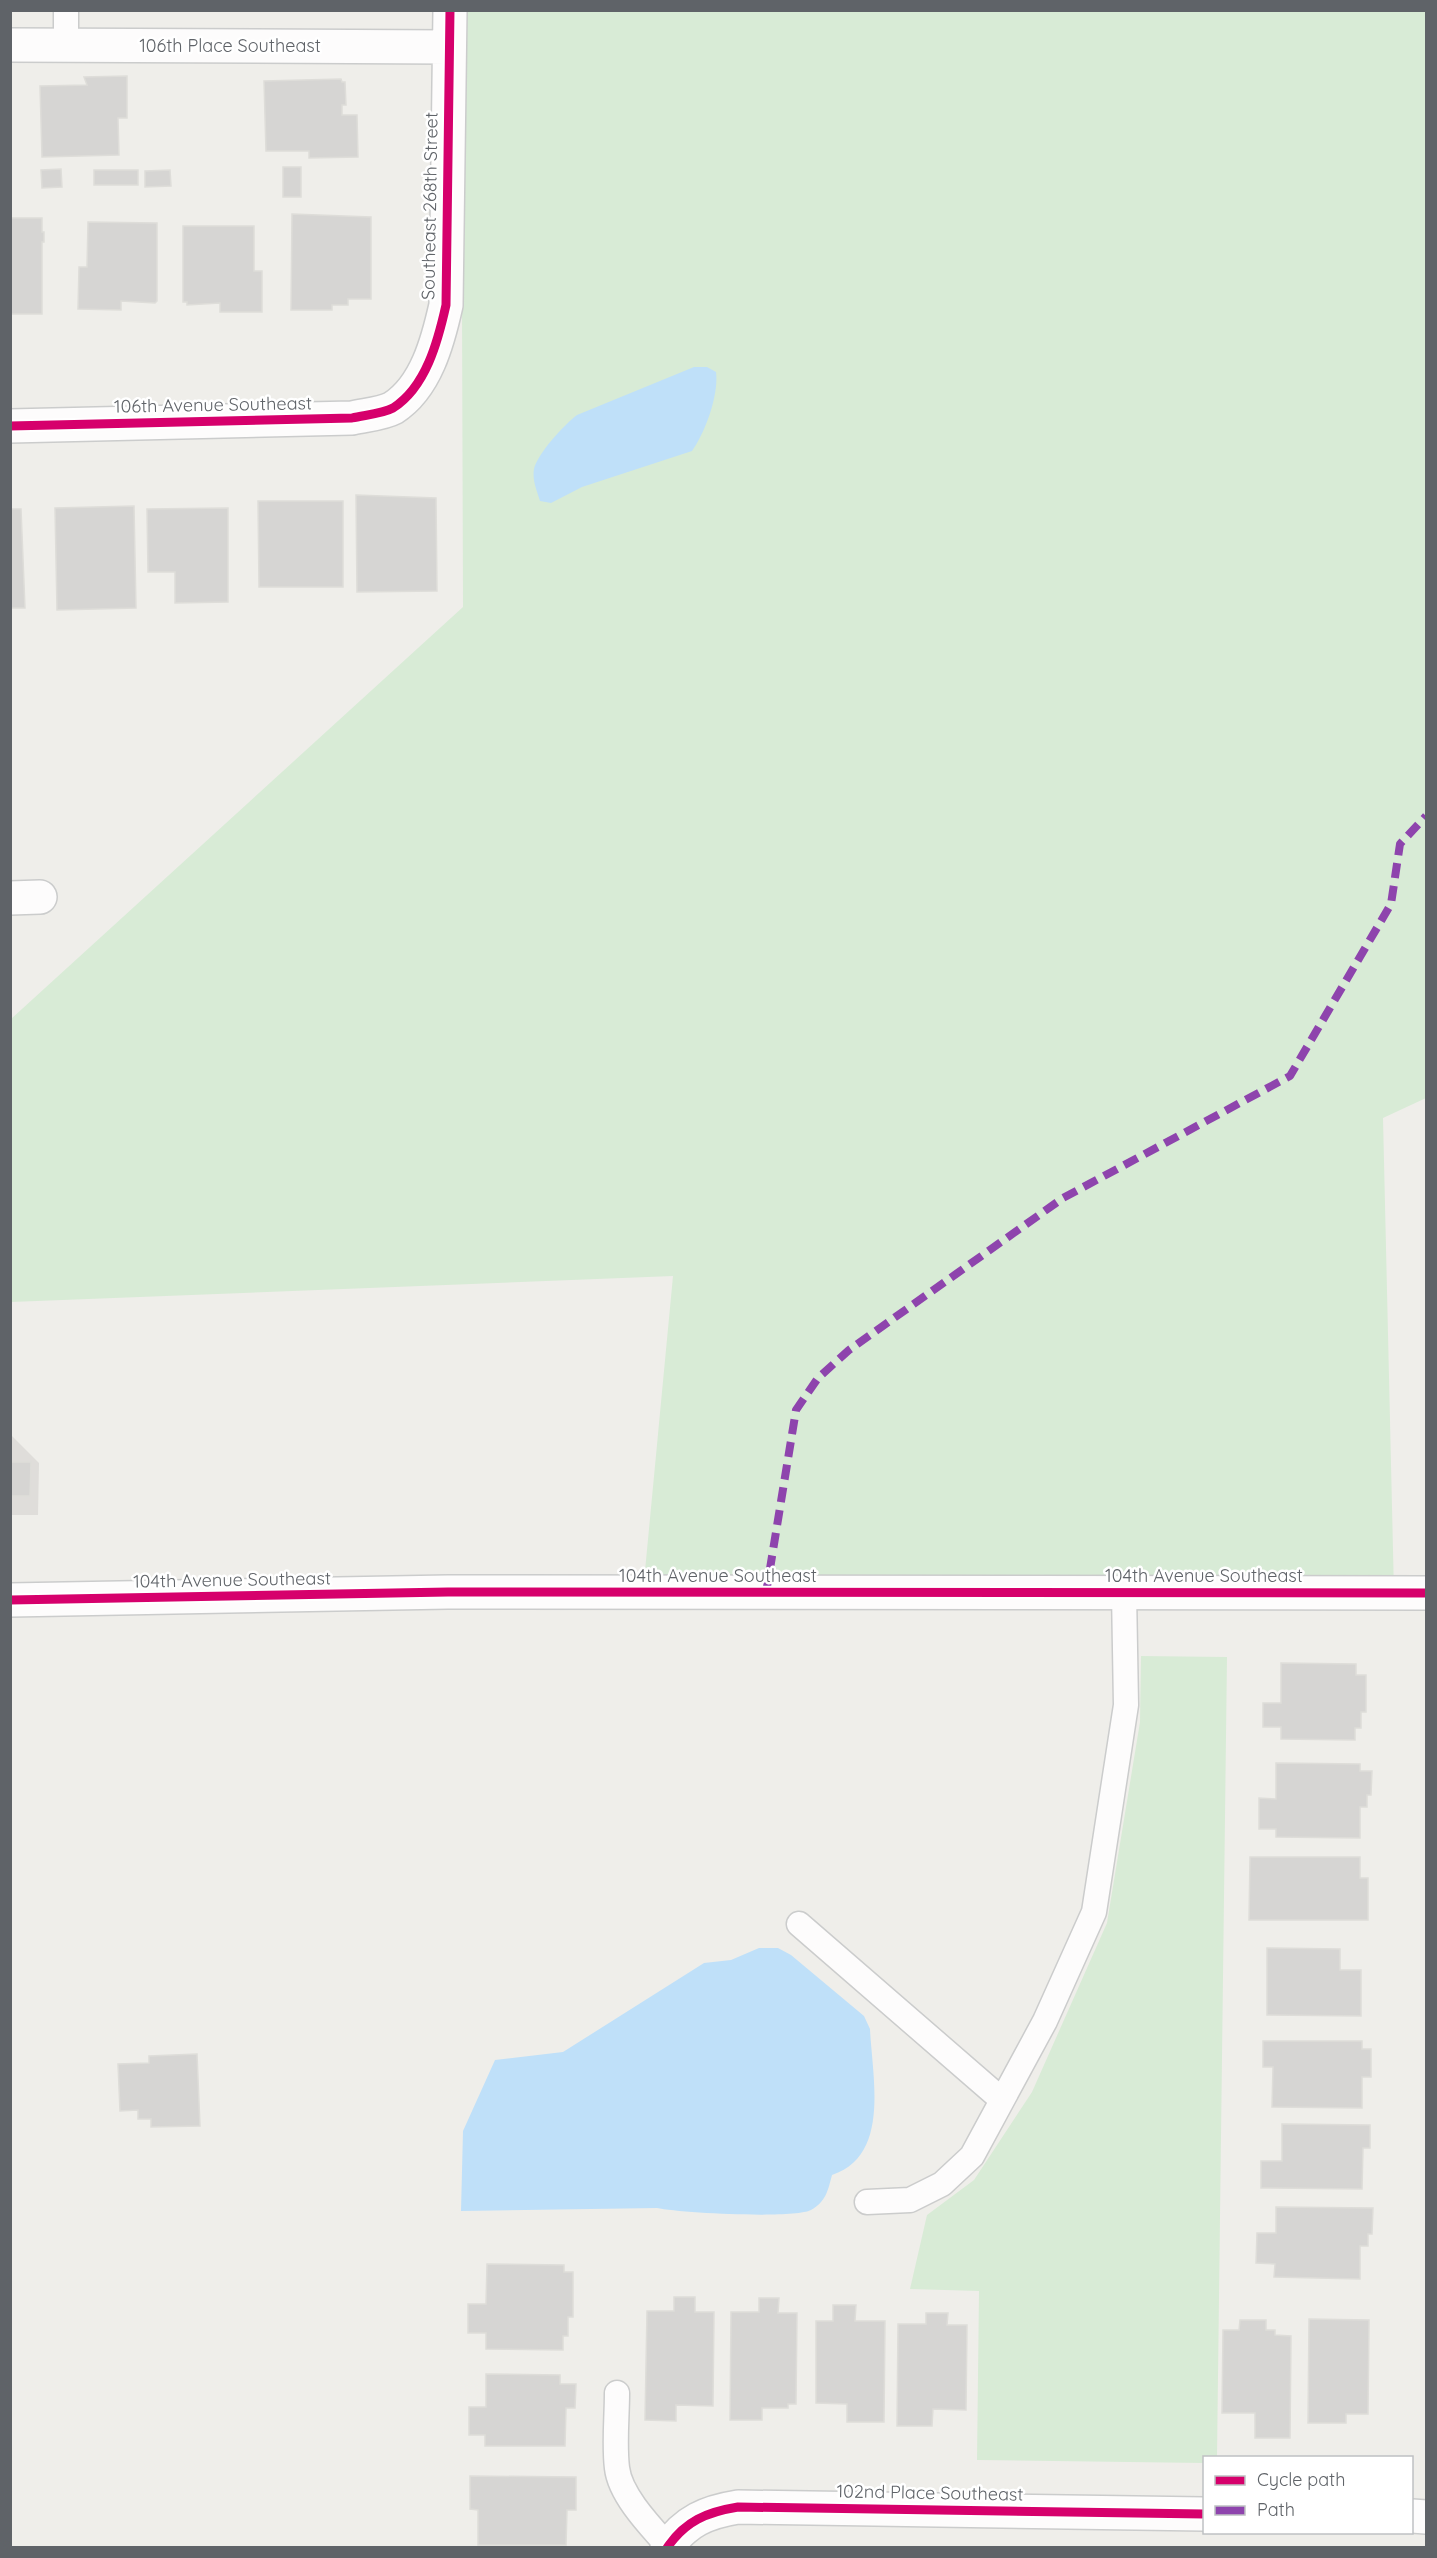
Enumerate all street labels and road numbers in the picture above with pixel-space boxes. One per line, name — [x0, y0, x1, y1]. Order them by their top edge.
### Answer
street label: 106th Place Southeast — [139, 34, 321, 57]
street label: Southeast 268th Street — [416, 112, 443, 300]
street label: 106th Avenue Southeast — [114, 391, 312, 418]
street label: 104th Avenue Southeast — [619, 1564, 817, 1587]
street label: 104th Avenue Southeast — [1105, 1564, 1303, 1587]
street label: 104th Avenue Southeast — [133, 1566, 331, 1593]
street label: 102nd Place Southeast — [836, 2479, 1024, 2506]

